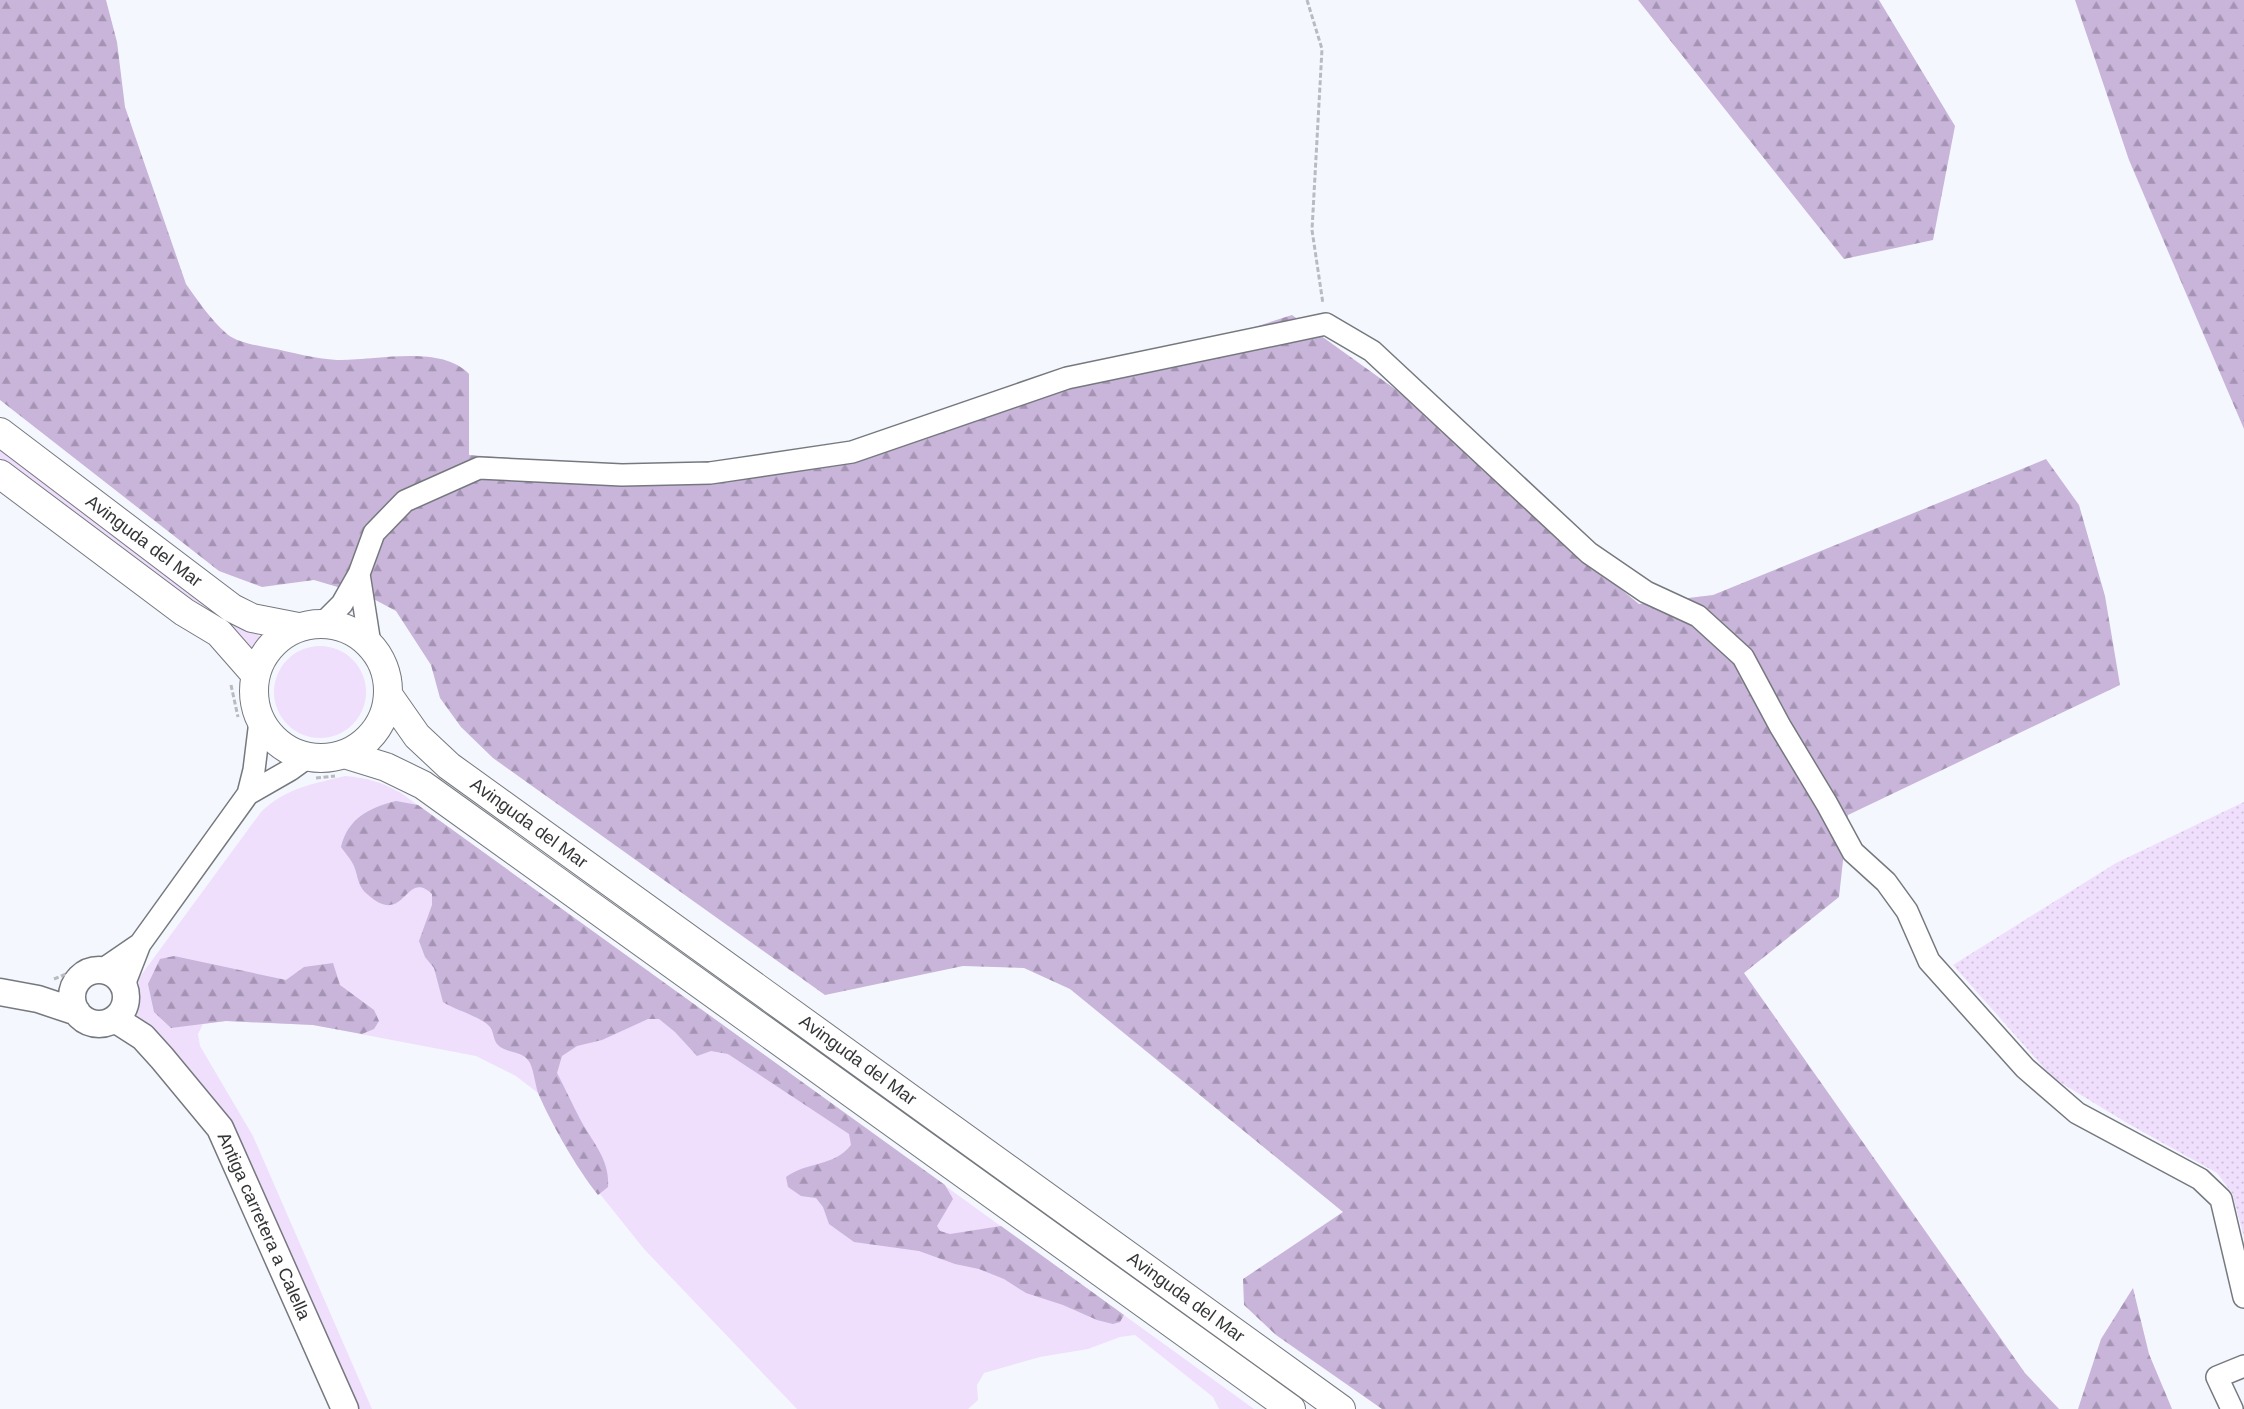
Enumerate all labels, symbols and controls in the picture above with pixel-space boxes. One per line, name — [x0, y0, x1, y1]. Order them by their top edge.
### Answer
street label: Avinguda del Mar — [82, 491, 206, 591]
street label: Avinguda del Mar — [467, 774, 591, 872]
street label: Avinguda del Mar — [796, 1011, 920, 1109]
street label: Antiga carretera a Calella — [214, 1129, 315, 1324]
street label: Avinguda del Mar — [1124, 1248, 1248, 1346]

